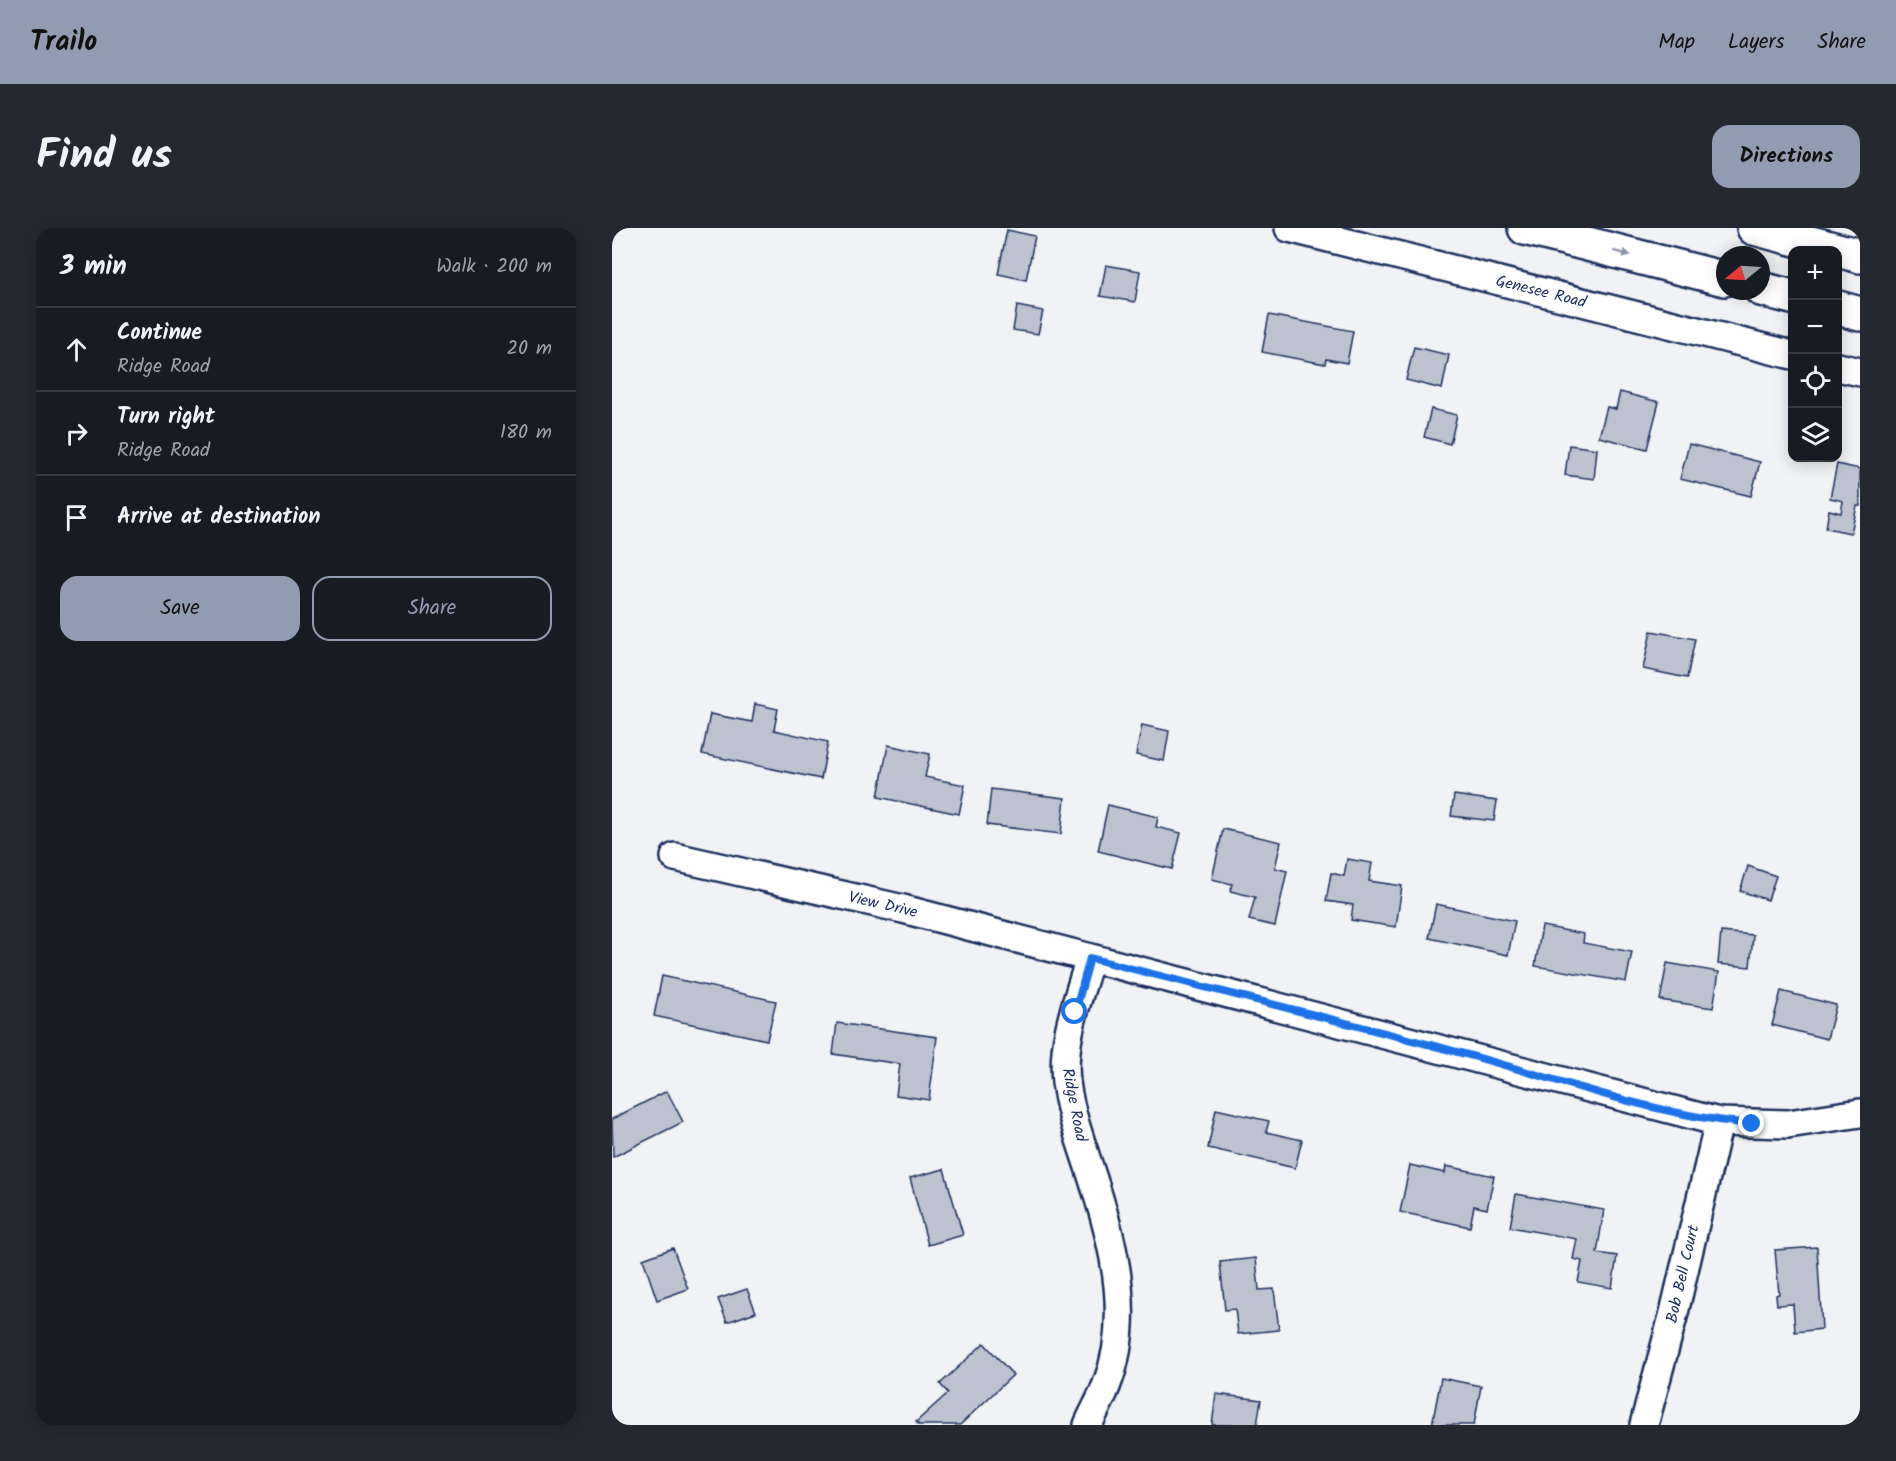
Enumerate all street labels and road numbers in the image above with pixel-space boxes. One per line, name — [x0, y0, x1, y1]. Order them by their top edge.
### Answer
street label: Genesee Road — [1493, 269, 1590, 316]
street label: View Drive — [846, 885, 920, 925]
street label: Ridge Road — [1055, 1066, 1094, 1145]
street label: Bob Bell Court — [1660, 1222, 1707, 1325]

